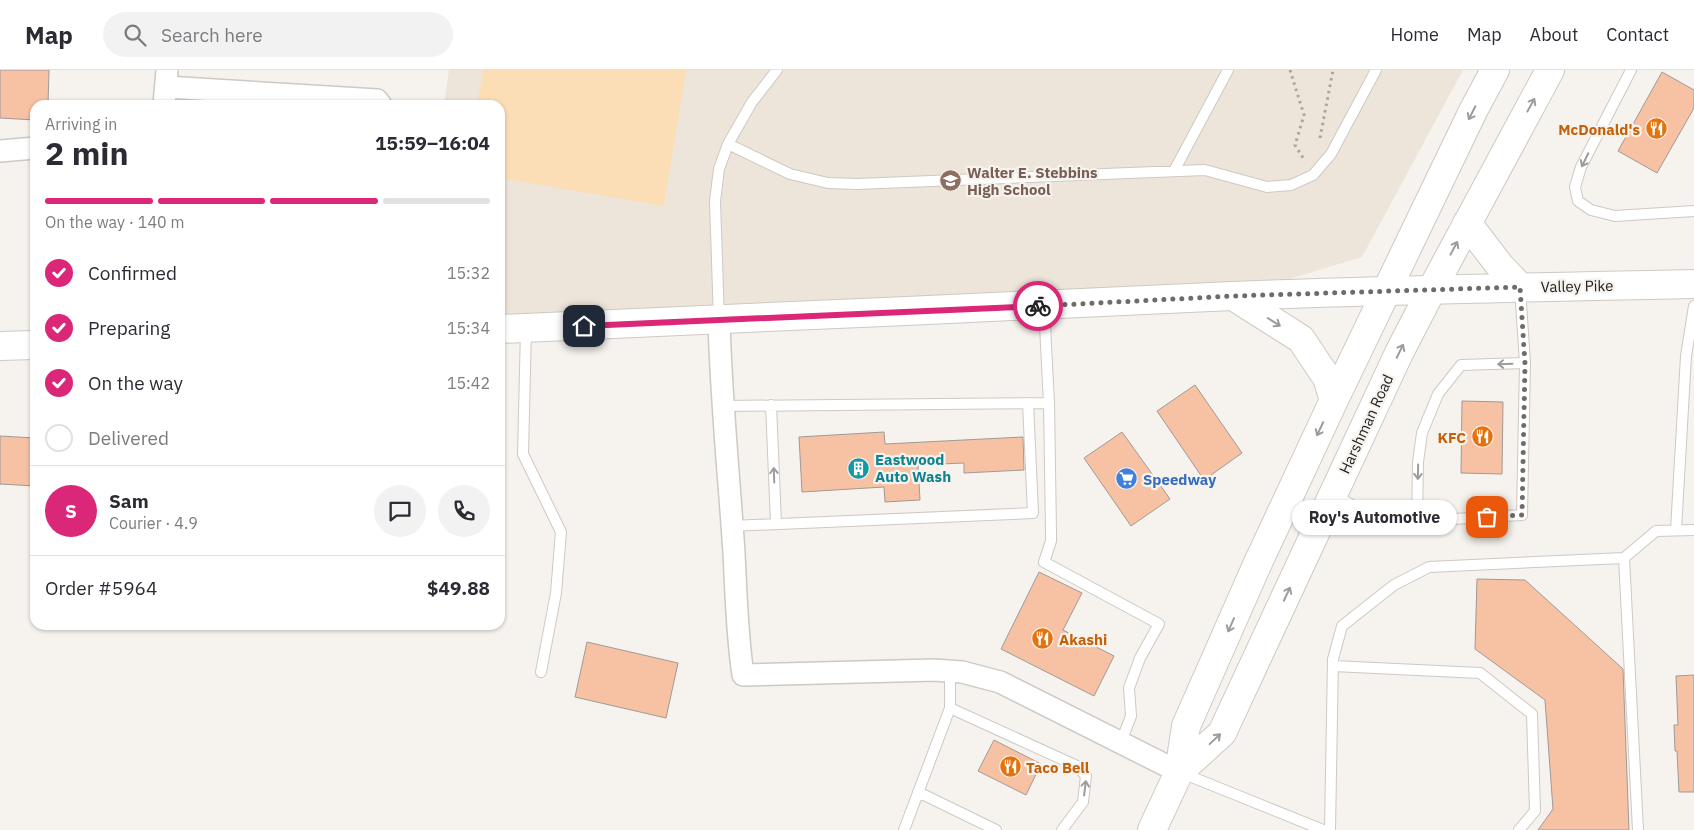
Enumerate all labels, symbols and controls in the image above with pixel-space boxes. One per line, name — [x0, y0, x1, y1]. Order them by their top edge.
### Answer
search box — [103, 12, 453, 57]
text: Map — [25, 19, 73, 51]
icon: search — [121, 21, 149, 49]
text: Search here — [161, 23, 263, 47]
text: Home — [1391, 23, 1439, 46]
text: Map — [1467, 23, 1502, 46]
text: About — [1530, 23, 1578, 46]
text: Contact — [1606, 23, 1669, 46]
one-way arrow — [1526, 97, 1536, 112]
one-way arrow — [1467, 105, 1476, 120]
text: Arriving in — [45, 114, 117, 134]
restaurant icon: McDonald's — [1644, 117, 1668, 141]
place label: McDonald's — [1558, 120, 1640, 139]
text: 15:59–16:04 — [375, 131, 490, 155]
text: 2 min — [45, 132, 129, 174]
one-way arrow — [1580, 152, 1589, 167]
place label: Walter E. Stebbins High School — [967, 163, 1098, 199]
school or university icon: Walter E. Stebbins High School — [939, 169, 963, 193]
text: On the way · 140 m — [45, 212, 184, 232]
one-way arrow — [1449, 240, 1459, 255]
icon: check — [45, 259, 73, 287]
text: Confirmed — [88, 261, 177, 285]
text: 15:32 — [447, 263, 490, 283]
street label: Valley Pike — [1540, 276, 1614, 296]
courier — [1013, 281, 1063, 331]
icon: bike — [1024, 292, 1052, 320]
pin — [563, 305, 605, 347]
icon: home — [570, 312, 598, 340]
icon: check — [45, 314, 73, 342]
text: Preparing — [88, 316, 170, 340]
one-way arrow — [1267, 317, 1281, 328]
text: 15:34 — [447, 318, 490, 338]
one-way arrow — [1395, 344, 1405, 359]
one-way arrow — [1498, 359, 1514, 369]
icon: check — [45, 369, 73, 397]
text: On the way — [88, 371, 183, 395]
street label: Harshman Road — [1335, 371, 1397, 477]
text: 15:42 — [447, 373, 490, 393]
one-way arrow — [1315, 421, 1325, 436]
restaurant icon: KFC — [1470, 425, 1494, 449]
text: Delivered — [88, 426, 169, 450]
place label: KFC — [1437, 428, 1466, 447]
place label: Eastwood Auto Wash — [875, 450, 951, 486]
building icon: Eastwood Auto Wash — [847, 456, 871, 480]
one-way arrow — [1413, 464, 1423, 480]
one-way arrow — [769, 467, 779, 483]
supermarket icon: Speedway — [1115, 467, 1139, 491]
place label: Speedway — [1143, 470, 1216, 489]
button: chat — [374, 485, 426, 537]
button: phone — [438, 485, 490, 537]
text: Sam — [109, 489, 149, 513]
pin — [1466, 496, 1508, 538]
text: S — [65, 499, 77, 523]
callout: Roy's Automotive — [1292, 500, 1457, 534]
icon: bag — [1473, 503, 1501, 531]
text: Roy's Automotive — [1309, 507, 1440, 527]
text: Courier · 4.9 — [109, 513, 198, 533]
text: Order #5964 — [45, 576, 157, 600]
text: $49.88 — [427, 576, 490, 600]
one-way arrow — [1283, 587, 1293, 602]
one-way arrow — [1225, 617, 1235, 632]
restaurant icon: Akashi — [1031, 627, 1055, 651]
place label: Akashi — [1059, 630, 1107, 649]
one-way arrow — [1209, 733, 1222, 745]
restaurant icon: Taco Bell — [998, 755, 1022, 779]
place label: Taco Bell — [1026, 758, 1090, 777]
one-way arrow — [1080, 780, 1090, 796]

